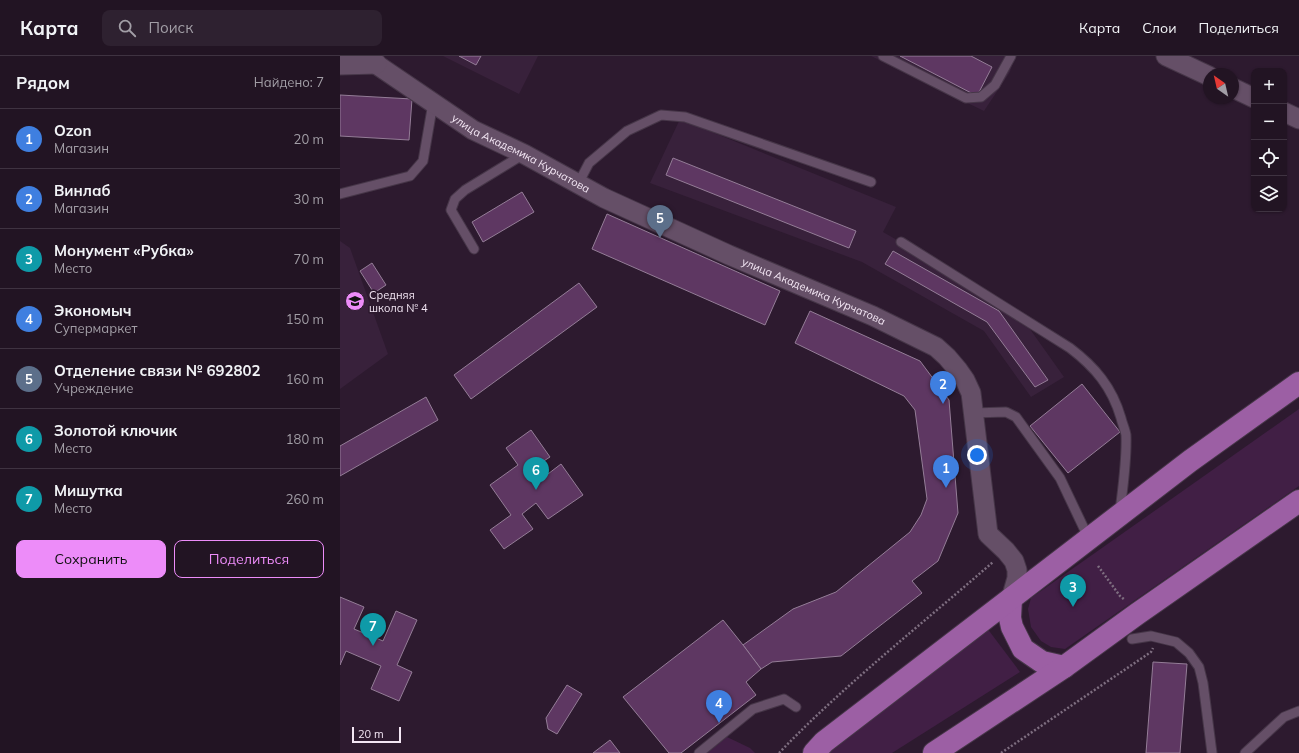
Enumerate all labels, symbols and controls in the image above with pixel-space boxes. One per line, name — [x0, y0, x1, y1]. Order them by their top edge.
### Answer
search box — [102, 10, 382, 46]
text: Карта — [20, 16, 78, 40]
icon: search — [116, 17, 138, 39]
text: Поиск — [148, 18, 193, 37]
text: Карта — [1079, 19, 1120, 37]
text: Слои — [1142, 19, 1177, 37]
text: Поделиться — [1199, 19, 1279, 37]
north arrow — [1203, 68, 1239, 104]
map controls — [1251, 68, 1287, 212]
button: + — [1251, 68, 1287, 104]
text: Рядом — [16, 72, 70, 93]
text: Найдено: 7 — [254, 74, 324, 90]
button: − — [1251, 104, 1287, 140]
street label: улица Академика Курчатова — [449, 111, 592, 196]
text: Ozon — [54, 121, 91, 140]
text: 1 — [25, 131, 33, 147]
text: 20 m — [294, 131, 324, 147]
text: Магазин — [54, 140, 109, 156]
button: locate — [1251, 140, 1287, 176]
button: layers — [1251, 176, 1287, 212]
text: Винлаб — [54, 181, 111, 200]
text: 2 — [25, 191, 33, 207]
text: 30 m — [294, 191, 324, 207]
text: Магазин — [54, 200, 109, 216]
pin: 5 — [647, 205, 673, 238]
text: Монумент «Рубка» — [54, 241, 194, 260]
text: 3 — [25, 251, 33, 267]
text: 70 m — [294, 251, 324, 267]
street label: улица Академика Курчатова — [740, 254, 888, 328]
text: Место — [54, 260, 92, 276]
place label: Средняя школа № 4 — [369, 288, 428, 315]
school or university icon: Средняя школа № 4 — [344, 290, 366, 312]
text: Экономыч — [54, 301, 132, 320]
text: 4 — [25, 311, 33, 327]
text: 150 m — [286, 311, 324, 327]
text: Супермаркет — [54, 320, 137, 336]
text: Отделение связи № 692802 — [54, 361, 261, 380]
text: 5 — [25, 371, 33, 387]
text: 160 m — [286, 371, 324, 387]
pin: 2 — [930, 371, 956, 404]
text: Учреждение — [54, 380, 133, 396]
text: Золотой ключик — [54, 421, 177, 440]
text: 6 — [25, 431, 33, 447]
text: 180 m — [286, 431, 324, 447]
text: Место — [54, 440, 92, 456]
your location — [967, 445, 987, 465]
pin: 1 — [933, 455, 959, 488]
pin: 6 — [523, 457, 549, 490]
text: Мишутка — [54, 481, 123, 500]
text: 7 — [25, 491, 33, 507]
text: 260 m — [286, 491, 324, 507]
text: Место — [54, 500, 92, 516]
button: Сохранить — [16, 540, 166, 578]
button: Поделиться — [174, 540, 324, 578]
pin: 3 — [1060, 574, 1086, 607]
pin: 7 — [360, 613, 386, 646]
pin: 4 — [706, 690, 732, 723]
scale bar — [352, 725, 401, 744]
text: 20 m — [358, 727, 384, 741]

